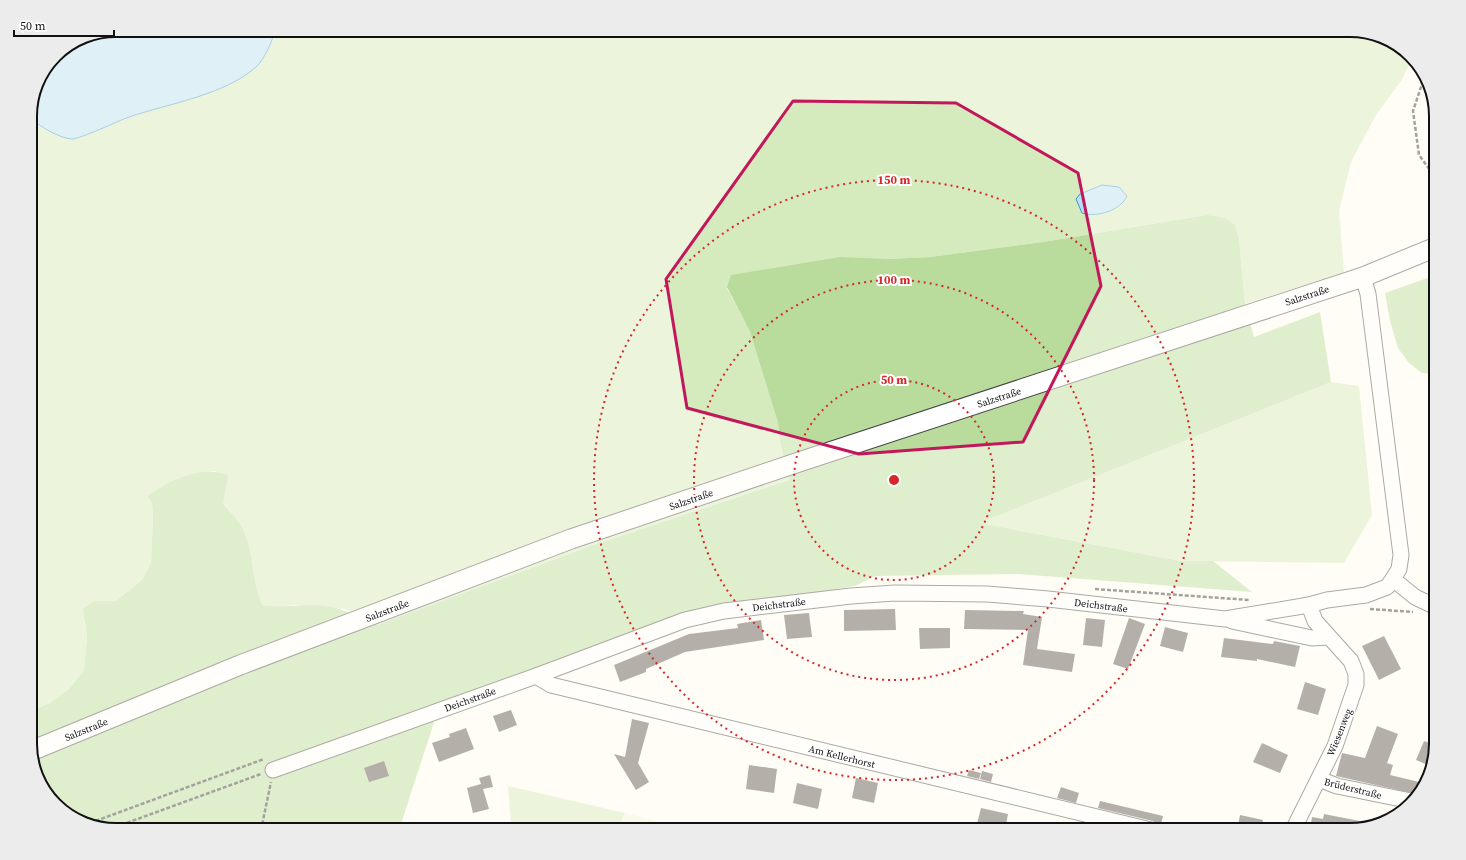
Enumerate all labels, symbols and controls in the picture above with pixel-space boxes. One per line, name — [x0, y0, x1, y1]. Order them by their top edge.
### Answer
scale bar — [14, 12, 114, 38]
text: 50 m — [20, 18, 46, 34]
text: 150 m — [878, 172, 911, 188]
text: 100 m — [878, 272, 911, 288]
street label: Salzstraße — [1283, 282, 1331, 309]
text: 50 m — [881, 372, 907, 388]
street label: Salzstraße — [975, 384, 1023, 411]
centre of rings — [887, 473, 901, 487]
street label: Salzstraße — [667, 486, 715, 513]
street label: Deichstraße — [752, 595, 807, 614]
street label: Salzstraße — [364, 596, 411, 625]
street label: Deichstraße — [1073, 596, 1128, 615]
street label: Deichstraße — [443, 684, 498, 715]
street label: Wiesenweg — [1324, 706, 1355, 758]
street label: Salzstraße — [63, 715, 110, 744]
street label: Am Kellerhorst — [807, 742, 877, 771]
street label: Brüderstraße — [1323, 775, 1383, 802]

